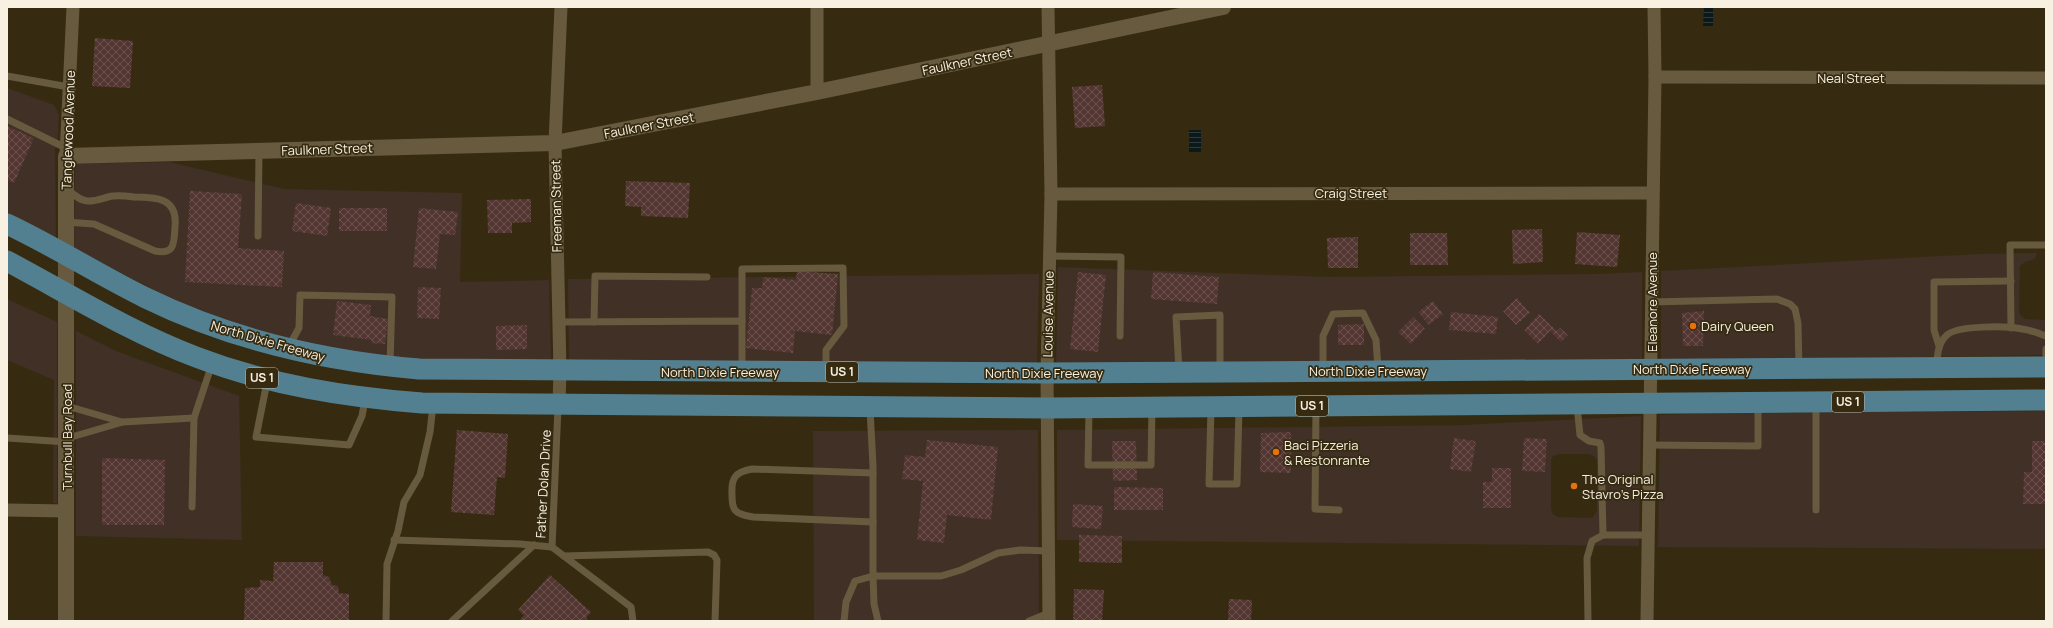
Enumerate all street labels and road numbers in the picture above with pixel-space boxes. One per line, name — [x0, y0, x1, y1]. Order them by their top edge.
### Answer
street label: Faulkner Street — [920, 43, 1014, 79]
street label: Tanglewood Avenue — [57, 69, 79, 190]
street label: Neal Street — [1817, 69, 1885, 87]
street label: Faulkner Street — [602, 107, 696, 143]
street label: Faulkner Street — [281, 138, 373, 160]
street label: Freeman Street — [546, 159, 566, 253]
street label: Craig Street — [1315, 184, 1387, 202]
street label: Eleanore Avenue — [1643, 252, 1661, 352]
street label: Louise Avenue — [1038, 270, 1058, 357]
street label: North Dixie Freeway — [209, 316, 327, 366]
street label: North Dixie Freeway — [1633, 360, 1751, 378]
road number: US 1 — [826, 362, 858, 382]
street label: North Dixie Freeway — [1309, 362, 1427, 380]
street label: North Dixie Freeway — [661, 363, 779, 381]
street label: North Dixie Freeway — [985, 364, 1103, 382]
road number: US 1 — [246, 368, 278, 388]
street label: Turnbull Bay Road — [58, 384, 76, 490]
road number: US 1 — [1832, 392, 1864, 412]
road number: US 1 — [1296, 396, 1328, 416]
street label: Father Dolan Drive — [531, 429, 555, 539]

